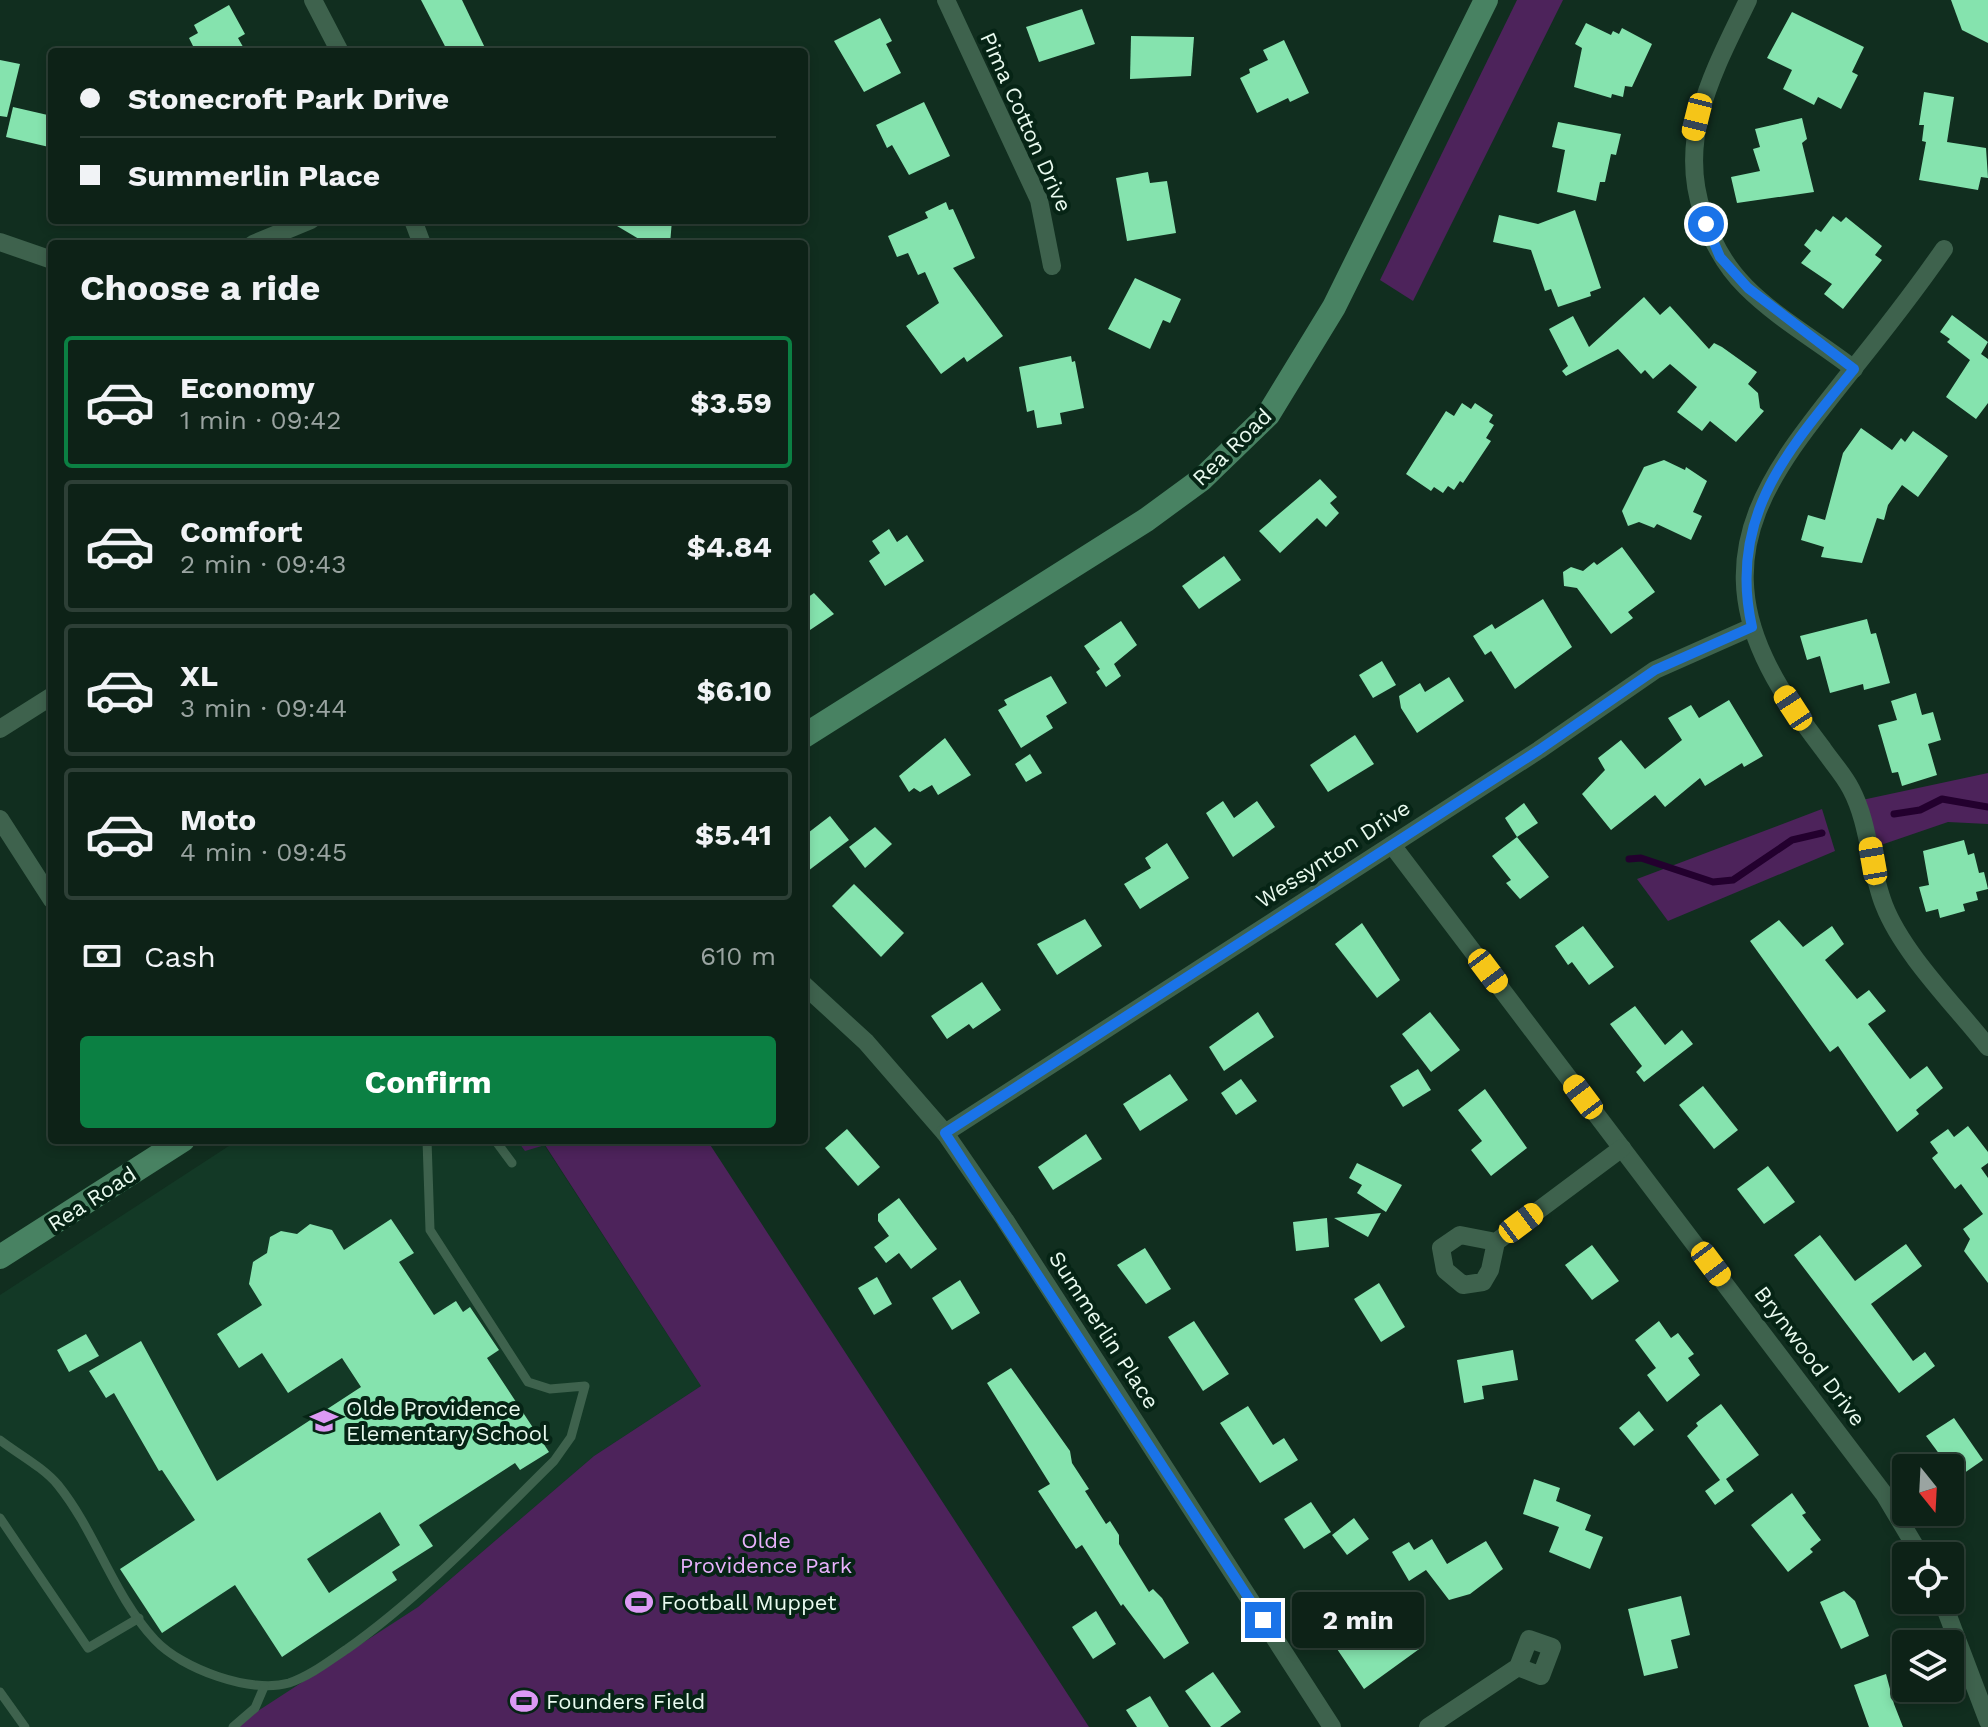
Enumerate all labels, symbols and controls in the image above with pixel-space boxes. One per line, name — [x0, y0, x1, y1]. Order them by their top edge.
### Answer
street label: Pima Cotton Drive — [975, 28, 1077, 216]
text: Stonecroft Park Drive — [128, 81, 449, 116]
car — [1680, 91, 1714, 143]
text: Summerlin Place — [128, 158, 380, 193]
route start — [1688, 206, 1724, 242]
text: Choose a ride — [80, 267, 320, 309]
icon: car — [84, 366, 156, 438]
text: Economy — [180, 370, 315, 405]
text: $3.59 — [690, 385, 772, 420]
street label: Rea Road — [1187, 403, 1277, 491]
text: 1 min · 09:42 — [180, 405, 341, 435]
icon: car — [84, 510, 156, 582]
text: Comfort — [180, 514, 302, 549]
text: $4.84 — [687, 529, 772, 564]
text: 2 min · 09:43 — [180, 549, 346, 579]
icon: car — [84, 654, 156, 726]
text: XL — [180, 658, 218, 693]
text: $6.10 — [696, 673, 772, 708]
car — [1770, 681, 1816, 735]
text: 3 min · 09:44 — [180, 693, 347, 723]
street label: Wessynton Drive — [1251, 795, 1415, 913]
icon: car — [84, 798, 156, 870]
text: Moto — [180, 802, 256, 837]
text: $5.41 — [695, 817, 772, 852]
car — [1857, 835, 1889, 887]
text: 4 min · 09:45 — [180, 837, 347, 867]
icon: cash — [80, 934, 124, 978]
text: Cash — [144, 939, 216, 974]
text: 610 m — [700, 941, 776, 971]
car — [1464, 945, 1512, 997]
button: Confirm — [80, 1036, 776, 1128]
car — [1559, 1071, 1607, 1123]
street label: Rea Road — [43, 1161, 141, 1237]
car — [1495, 1199, 1547, 1247]
car — [1687, 1238, 1735, 1290]
street label: Summerlin Place — [1044, 1247, 1164, 1413]
street label: Brynwood Drive — [1749, 1281, 1871, 1431]
place label: Olde Providence Elementary School — [346, 1396, 549, 1446]
school or university icon: Olde Providence Elementary School — [309, 1406, 339, 1436]
north arrow — [1892, 1454, 1964, 1526]
map controls — [1892, 1454, 1964, 1702]
park label: Olde Providence Park — [680, 1528, 852, 1578]
button: locate — [1892, 1542, 1964, 1614]
sports icon: Football Muppet — [624, 1587, 654, 1617]
place label: Football Muppet — [661, 1590, 836, 1615]
callout: 2 min — [1291, 1592, 1423, 1648]
route end — [1245, 1602, 1281, 1638]
text: 2 min — [1322, 1605, 1394, 1635]
button: layers — [1892, 1630, 1964, 1702]
sports icon: Founders Field — [509, 1686, 539, 1716]
place label: Founders Field — [546, 1689, 705, 1714]

